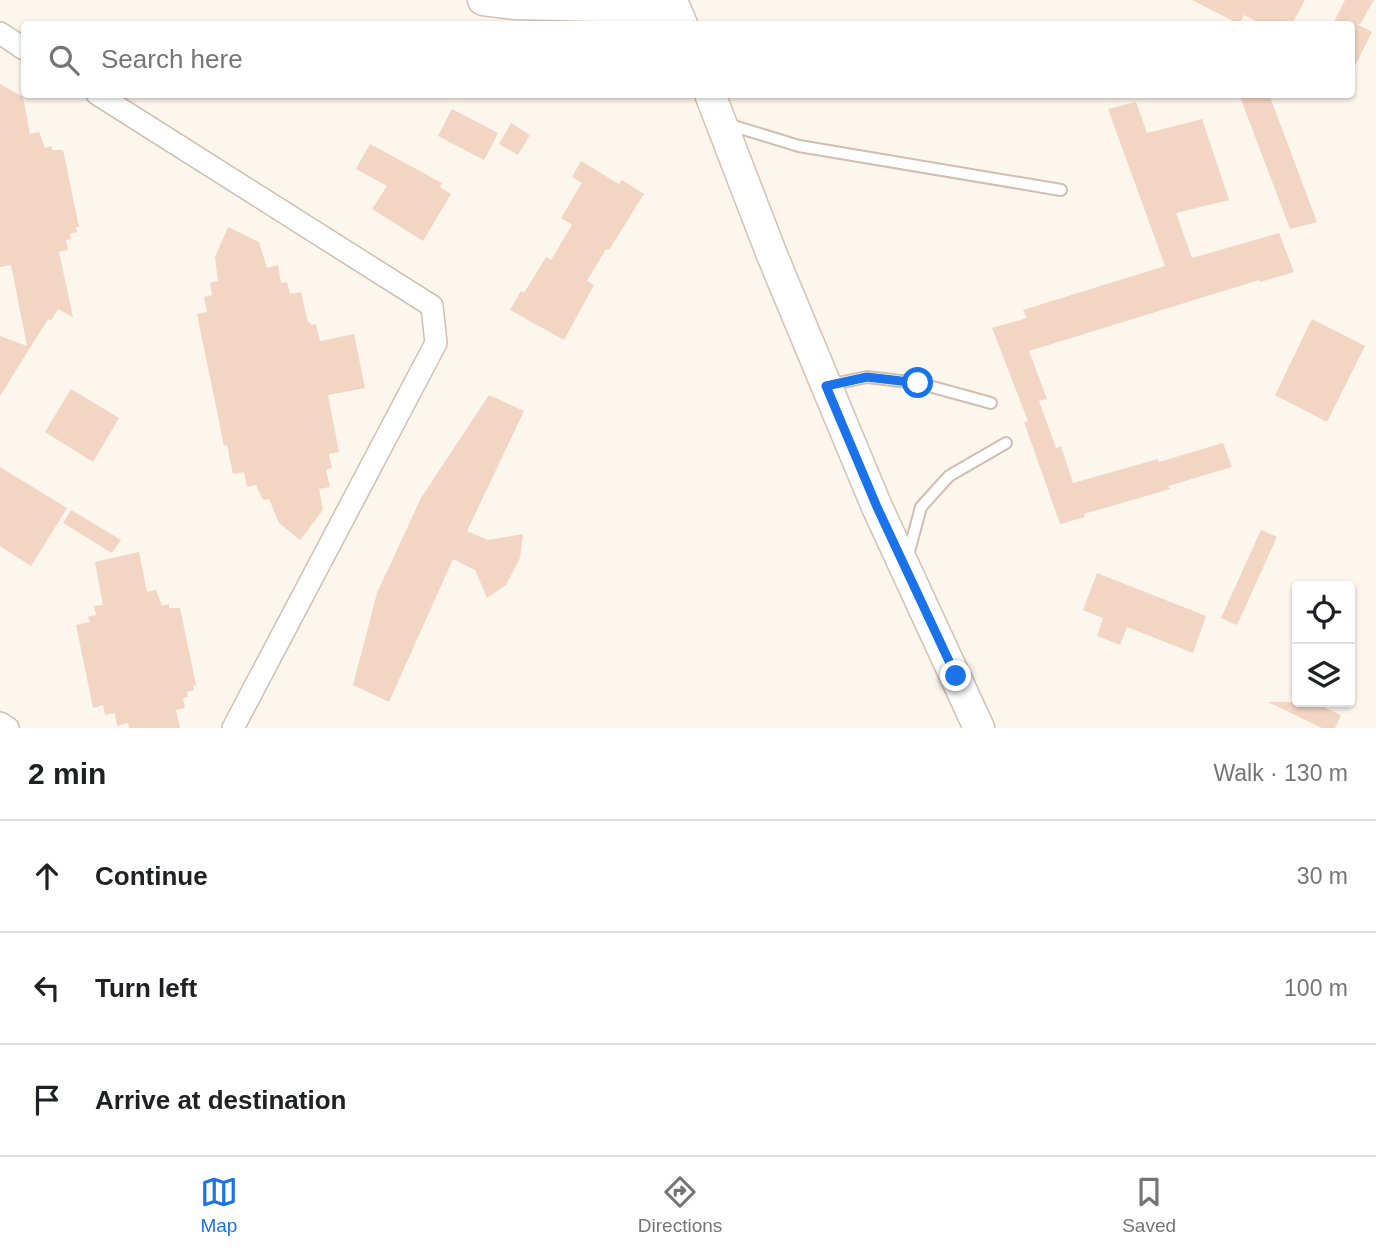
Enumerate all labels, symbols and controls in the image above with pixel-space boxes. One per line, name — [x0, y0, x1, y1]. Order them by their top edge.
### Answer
search box — [21, 21, 1355, 98]
icon: search — [45, 41, 83, 79]
text: Search here — [101, 44, 243, 74]
route start — [902, 367, 933, 398]
map controls — [1292, 581, 1355, 707]
button: locate — [1292, 581, 1355, 644]
button: layers — [1292, 644, 1355, 707]
route end — [940, 660, 971, 691]
text: 2 min — [28, 757, 106, 790]
text: Walk · 130 m — [1213, 760, 1348, 786]
icon: ahead — [28, 857, 66, 895]
text: Continue — [95, 861, 208, 891]
text: 30 m — [1297, 863, 1348, 889]
icon: left — [28, 969, 66, 1007]
text: Turn left — [95, 973, 197, 1003]
text: 100 m — [1284, 975, 1348, 1001]
icon: arrive — [28, 1081, 66, 1119]
text: Arrive at destination — [95, 1085, 346, 1115]
tab: Map — [200, 1173, 238, 1237]
tab: Directions — [638, 1173, 722, 1237]
tab: Saved — [1122, 1173, 1176, 1237]

